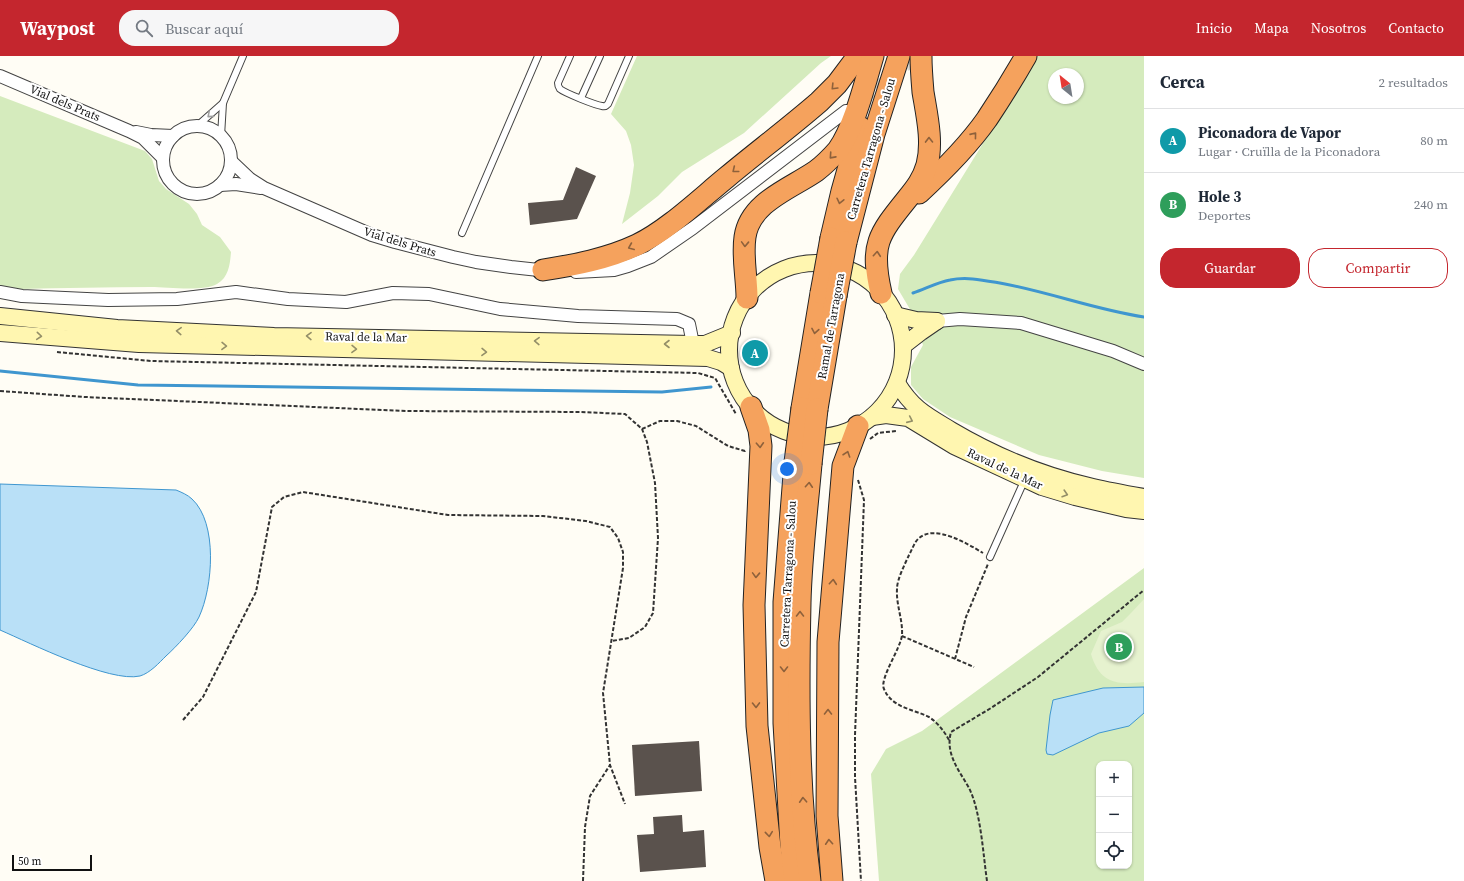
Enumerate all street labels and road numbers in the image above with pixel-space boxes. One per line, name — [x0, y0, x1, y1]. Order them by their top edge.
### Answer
street label: Carretera Tarragona - Salou — [843, 76, 899, 222]
street label: Vial dels Prats — [27, 81, 103, 125]
street label: Vial dels Prats — [362, 223, 438, 261]
street label: Ramal de Tarragona — [814, 271, 848, 380]
street label: Raval de la Mar — [325, 328, 407, 346]
street label: Raval de la Mar — [965, 444, 1045, 494]
street label: Carretera Tarragona - Salou — [776, 500, 800, 648]

